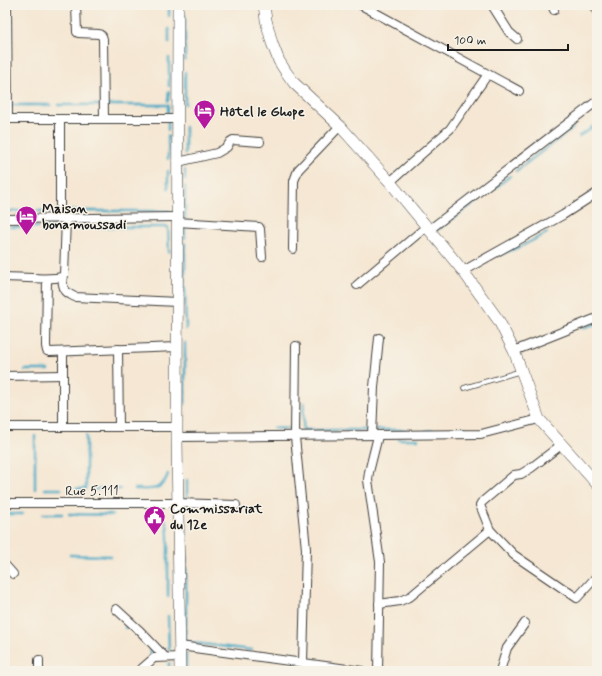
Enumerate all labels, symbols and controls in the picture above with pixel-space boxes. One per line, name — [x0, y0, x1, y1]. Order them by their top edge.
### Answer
scale bar — [448, 26, 568, 52]
text: 100 m — [454, 33, 486, 49]
hotel icon: Hôtel le Ghope — [191, 98, 217, 131]
place label: Hôtel le Ghope — [220, 103, 305, 121]
place label: Maison bonamoussadi — [42, 200, 126, 234]
hotel icon: Maison bonamoussadi — [13, 203, 39, 236]
street label: Rue 5.111 — [65, 482, 119, 500]
place label: Commissariat du 12e — [170, 500, 263, 534]
public building icon: Commissariat du 12e — [141, 503, 167, 536]

